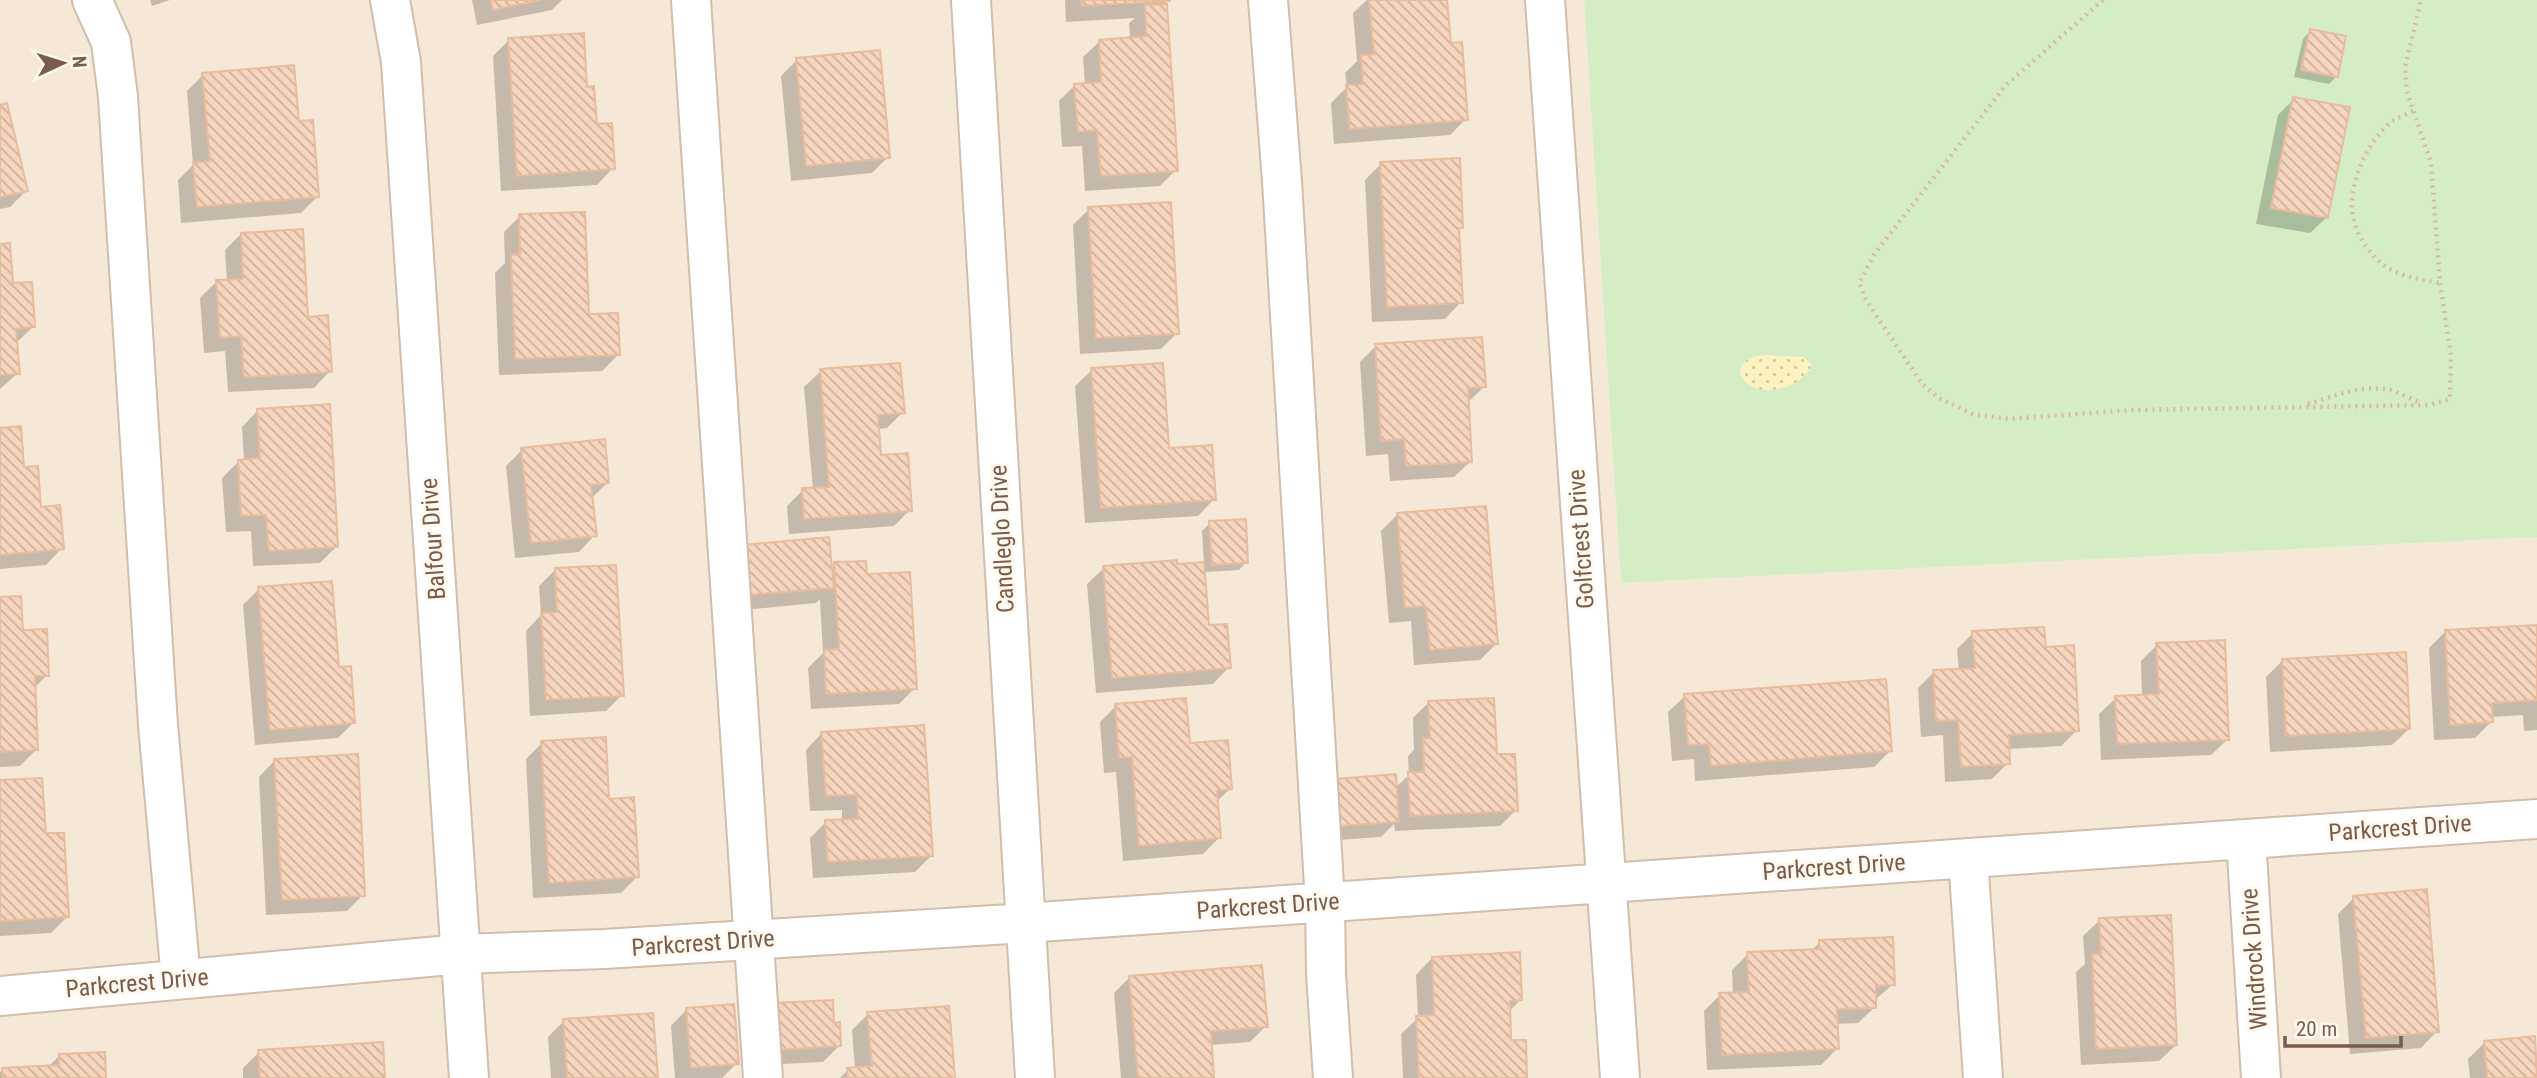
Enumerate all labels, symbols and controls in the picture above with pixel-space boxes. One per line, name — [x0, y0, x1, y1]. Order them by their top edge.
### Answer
north arrow — [28, 28, 98, 98]
text: N — [68, 55, 91, 68]
street label: Candleglo Drive — [984, 464, 1020, 614]
street label: Golfcrest Drive — [1562, 468, 1600, 610]
street label: Balfour Drive — [415, 477, 451, 601]
street label: Parkcrest Drive — [2327, 809, 2473, 847]
street label: Parkcrest Drive — [1761, 848, 1907, 886]
street label: Parkcrest Drive — [1195, 887, 1341, 925]
street label: Windrock Drive — [2235, 887, 2273, 1031]
street label: Parkcrest Drive — [630, 924, 776, 962]
street label: Parkcrest Drive — [64, 963, 210, 1003]
scale bar — [2285, 1004, 2400, 1048]
text: 20 m — [2296, 1017, 2337, 1041]

